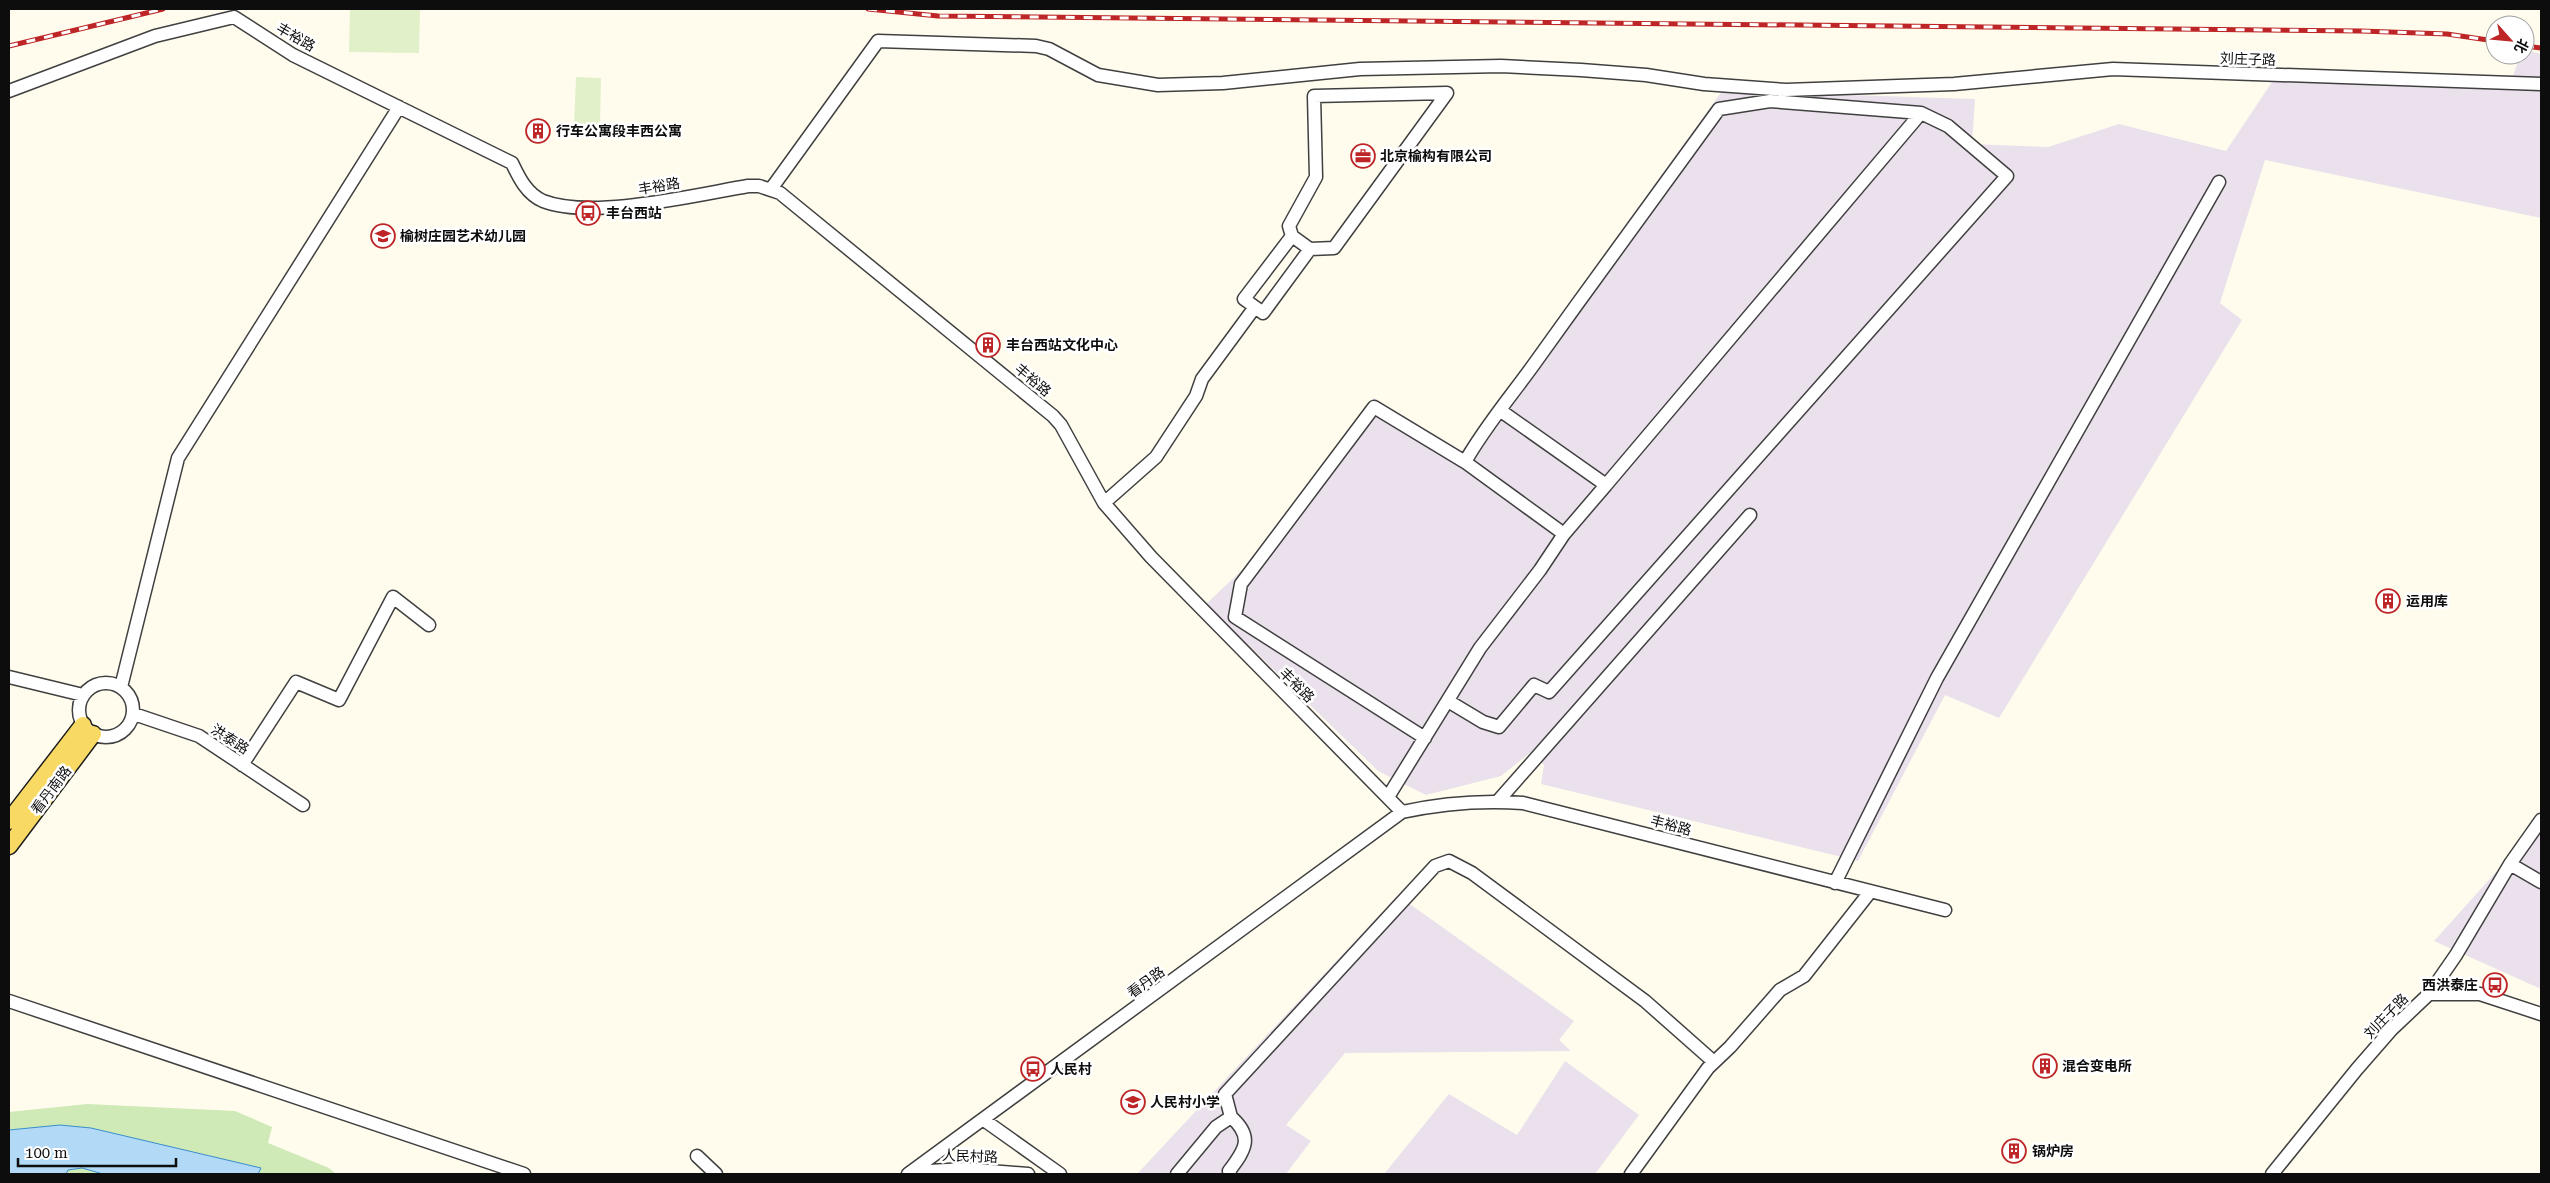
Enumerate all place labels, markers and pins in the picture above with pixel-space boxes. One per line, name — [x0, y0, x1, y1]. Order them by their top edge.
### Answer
building icon: 行车公寓段丰西公寓 — [525, 118, 551, 144]
place label: 行车公寓段丰西公寓 — [556, 123, 682, 139]
office icon: 北京榆构有限公司 — [1350, 143, 1376, 169]
place label: 北京榆构有限公司 — [1380, 148, 1492, 164]
bus stop icon: 丰台西站 — [575, 200, 601, 226]
place label: 丰台西站 — [606, 205, 662, 221]
school or university icon: 榆树庄园艺术幼儿园 — [370, 223, 396, 249]
place label: 榆树庄园艺术幼儿园 — [400, 228, 526, 244]
building icon: 丰台西站文化中心 — [975, 332, 1001, 358]
place label: 丰台西站文化中心 — [1006, 337, 1118, 353]
building icon: 运用库 — [2375, 588, 2401, 614]
place label: 运用库 — [2406, 593, 2448, 609]
bus stop icon: 西洪泰庄 — [2482, 972, 2508, 998]
place label: 西洪泰庄 — [2422, 977, 2478, 993]
building icon: 混合变电所 — [2032, 1053, 2058, 1079]
bus stop icon: 人民村 — [1020, 1056, 1046, 1082]
place label: 混合变电所 — [2062, 1058, 2132, 1074]
place label: 人民村 — [1050, 1061, 1092, 1077]
school or university icon: 人民村小学 — [1120, 1089, 1146, 1115]
place label: 人民村小学 — [1150, 1094, 1220, 1110]
building icon: 锅炉房 — [2001, 1138, 2027, 1164]
place label: 锅炉房 — [2032, 1143, 2074, 1159]

